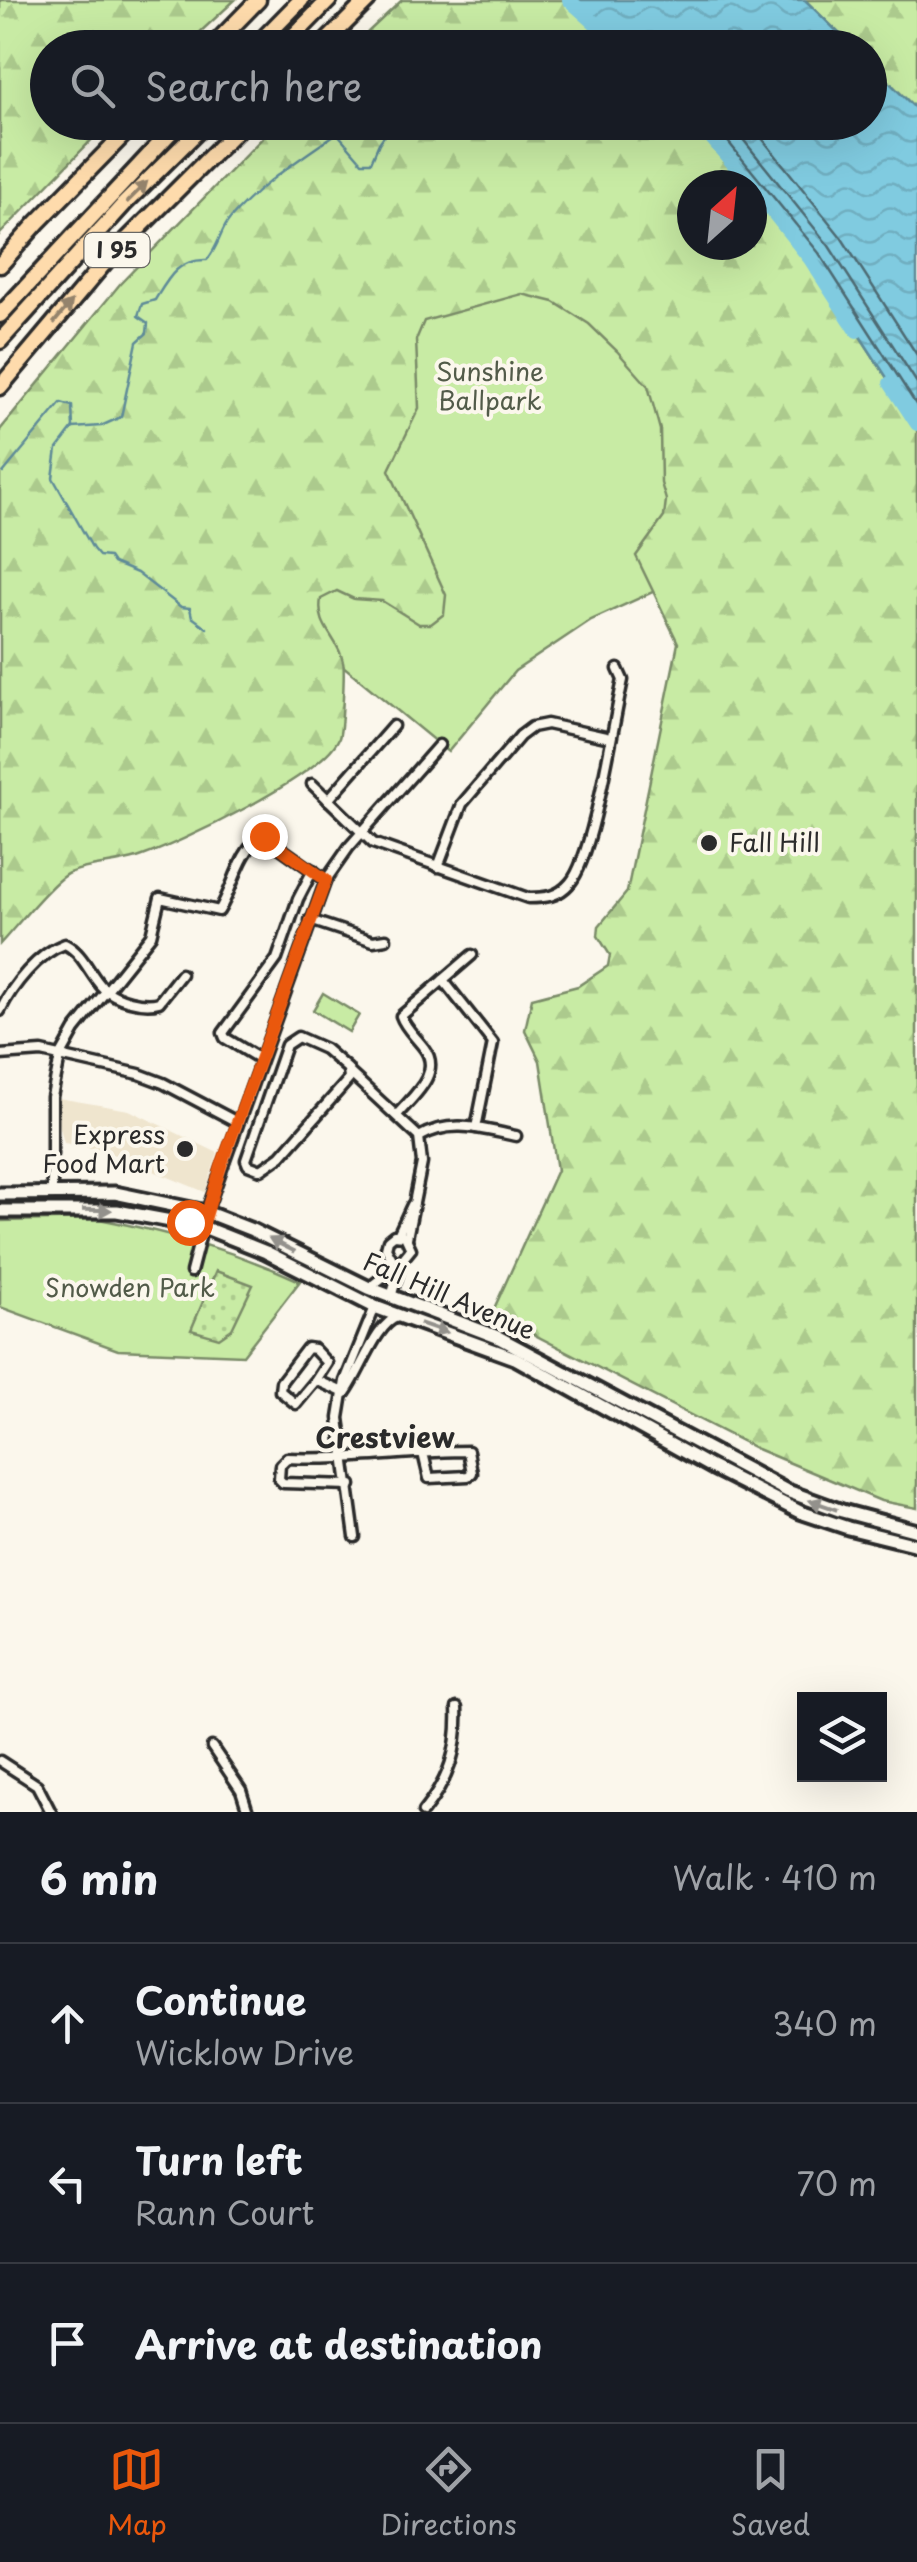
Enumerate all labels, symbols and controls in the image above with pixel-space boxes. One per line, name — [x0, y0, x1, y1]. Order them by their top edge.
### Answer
search box — [30, 30, 887, 140]
text: Search here — [145, 57, 362, 114]
icon: search — [65, 58, 120, 113]
north arrow — [677, 170, 767, 260]
one-way arrow — [124, 181, 148, 204]
road number: I 95 — [84, 233, 150, 267]
one-way arrow — [52, 300, 73, 325]
park label: Sunshine Ballpark — [436, 352, 544, 419]
route end — [242, 814, 288, 860]
place label: Fall Hill — [729, 823, 820, 861]
marker: Fall Hill — [698, 832, 720, 854]
place label: Express Food Mart — [42, 1115, 165, 1182]
marker: Express Food Mart — [174, 1138, 196, 1160]
route start — [167, 1200, 213, 1246]
one-way arrow — [82, 1203, 114, 1219]
one-way arrow — [267, 1236, 296, 1253]
street label: Fall Hill Avenue — [357, 1242, 541, 1348]
park label: Snowden Park — [45, 1268, 215, 1306]
one-way arrow — [420, 1321, 450, 1336]
district label: Crestview — [315, 1415, 455, 1458]
one-way arrow — [808, 1497, 838, 1512]
map controls — [797, 1692, 887, 1782]
button: layers — [797, 1692, 887, 1782]
text: 6 min — [40, 1846, 159, 1909]
text: Walk · 410 m — [673, 1853, 877, 1901]
text: Continue — [135, 1971, 306, 2028]
icon: ahead — [40, 1996, 95, 2051]
text: 340 m — [772, 1999, 877, 2047]
text: Wicklow Drive — [135, 2028, 354, 2076]
text: Turn left — [135, 2131, 303, 2188]
icon: left — [40, 2156, 95, 2211]
text: 70 m — [797, 2159, 877, 2207]
text: Rann Court — [135, 2188, 314, 2236]
text: Arrive at destination — [135, 2315, 543, 2372]
icon: arrive — [40, 2316, 95, 2371]
tab: Map — [107, 2442, 167, 2545]
tab: Directions — [381, 2442, 517, 2545]
tab: Saved — [731, 2442, 810, 2545]

